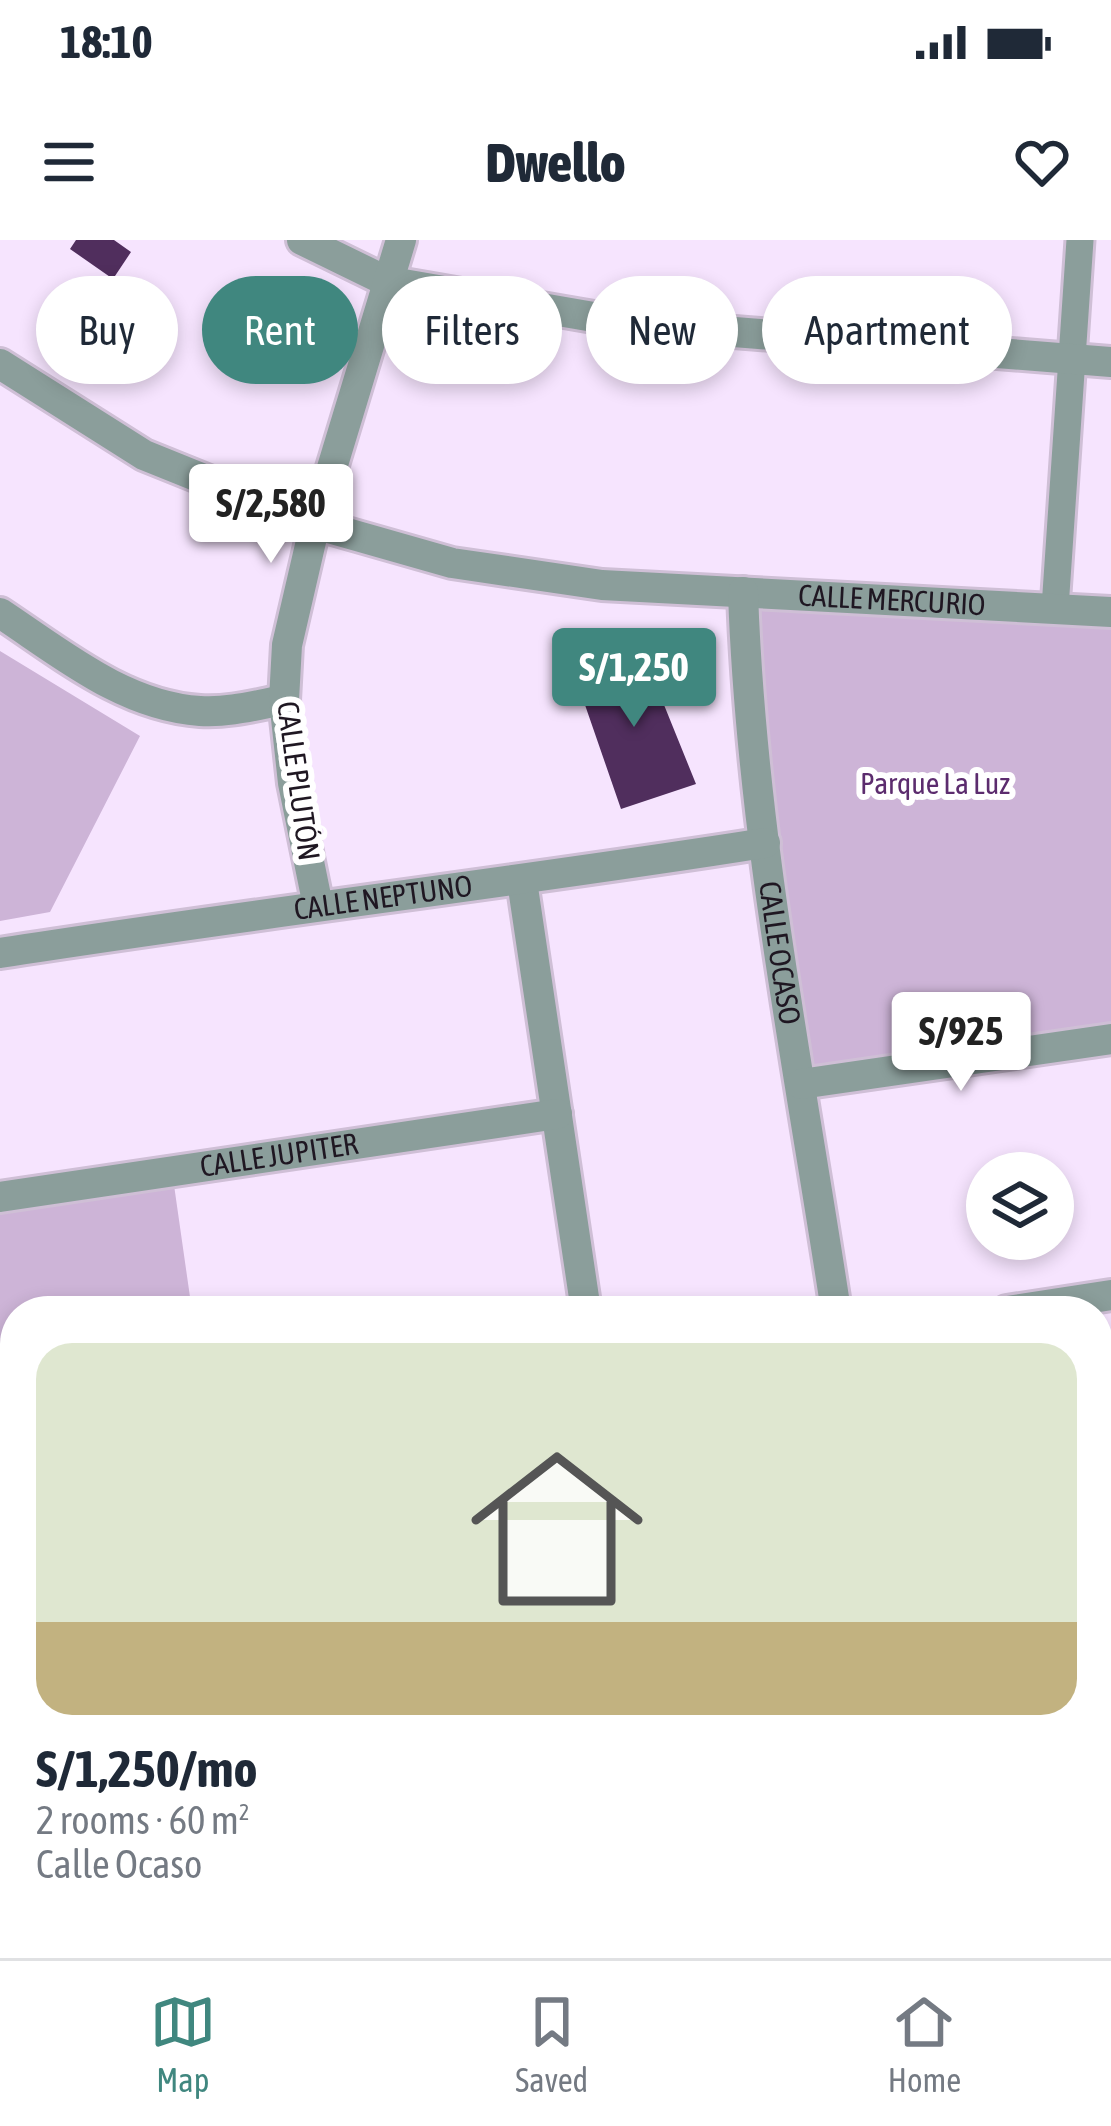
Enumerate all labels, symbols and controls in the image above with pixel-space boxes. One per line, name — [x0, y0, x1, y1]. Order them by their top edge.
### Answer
text: 18:10 — [60, 16, 153, 68]
icon: menu — [36, 129, 102, 195]
icon: heart — [1009, 129, 1075, 195]
text: Dwello — [486, 132, 625, 193]
chip: Buy — [36, 276, 178, 384]
chip: Rent — [202, 276, 358, 384]
chip: Filters — [382, 276, 562, 384]
chip: New — [586, 276, 738, 384]
chip: Apartment — [762, 276, 1012, 384]
pin: S/2,580 — [160, 464, 382, 566]
text: S/2,580 — [216, 481, 326, 525]
street label: CALLE MERCURIO — [797, 577, 986, 621]
pin: S/1,250 — [523, 628, 745, 730]
text: S/1,250 — [579, 645, 689, 689]
street label: CALLE PLUTÓN — [271, 699, 327, 863]
park label: Parque La Luz — [860, 766, 1010, 800]
street label: CALLE NEPTUNO — [292, 868, 474, 926]
street label: CALLE OCASO — [753, 879, 808, 1027]
pin: S/925 — [877, 992, 1045, 1094]
text: S/925 — [919, 1009, 1003, 1053]
street label: CALLE JUPITER — [198, 1126, 360, 1183]
map controls — [966, 1152, 1074, 1260]
button: layers — [966, 1152, 1074, 1260]
icon: home — [449, 1421, 665, 1637]
text: S/1,250/mo — [36, 1739, 258, 1798]
text: 2 rooms · 60 m² — [36, 1798, 250, 1842]
text: Calle Ocaso — [36, 1842, 202, 1886]
tab: Map — [150, 1989, 216, 2099]
tab: Saved — [515, 1989, 588, 2099]
tab: Home — [888, 1989, 961, 2099]

